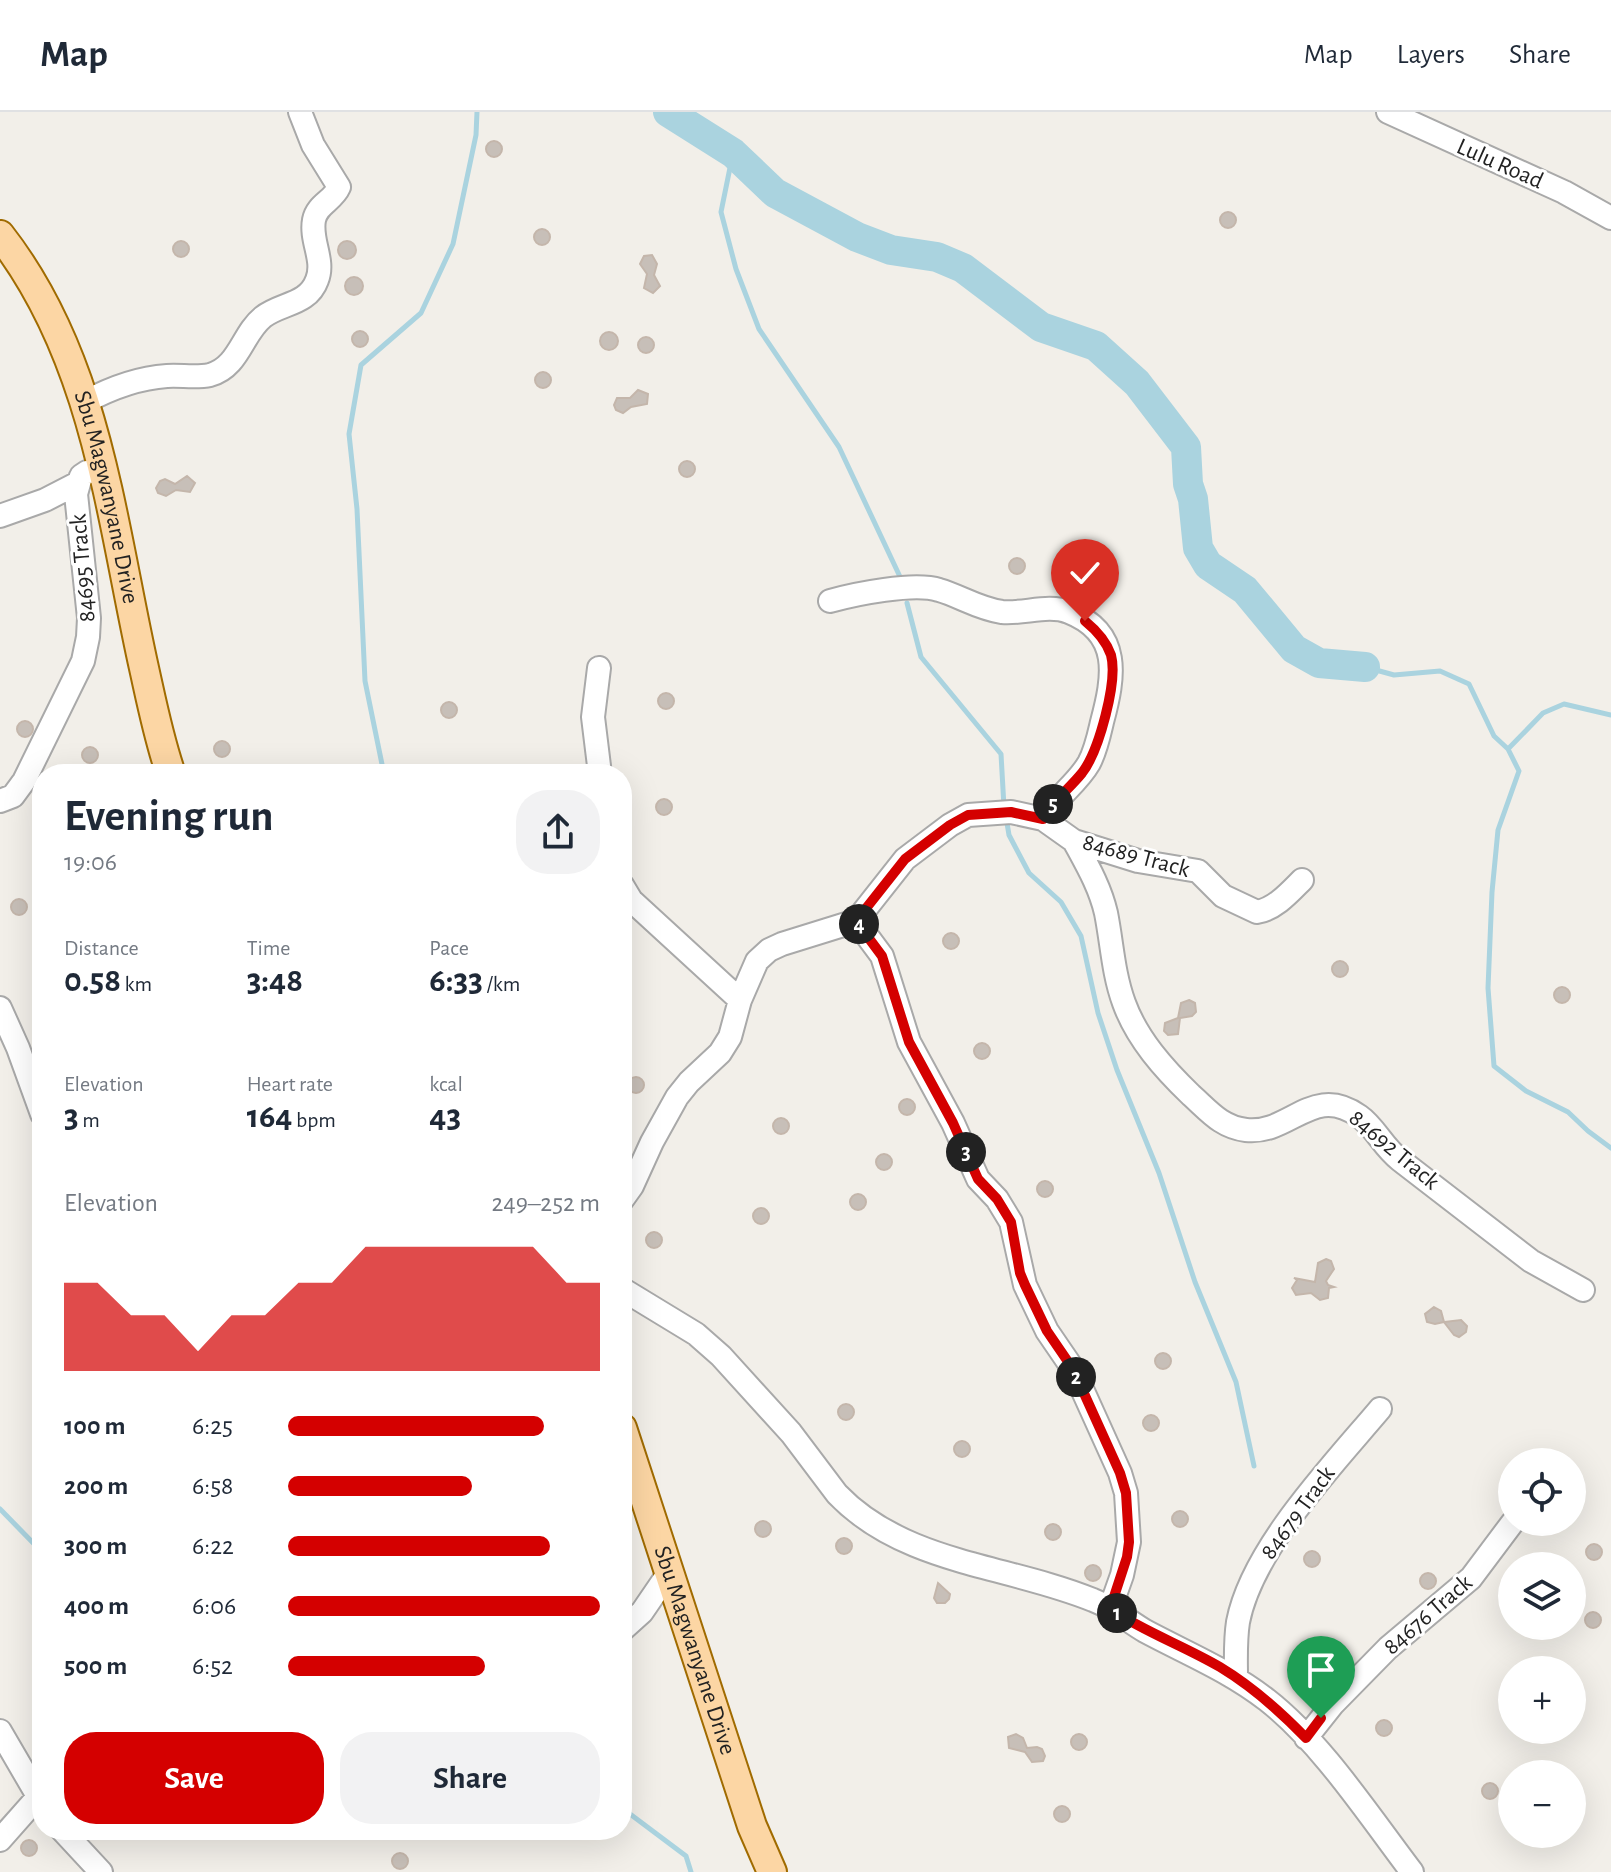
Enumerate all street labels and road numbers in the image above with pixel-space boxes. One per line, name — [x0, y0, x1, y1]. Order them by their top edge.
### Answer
street label: Lulu Road — [1453, 134, 1547, 194]
street label: Sbu Magwanyane Drive — [69, 388, 142, 606]
street label: 84695 Track — [66, 513, 100, 623]
street label: 84689 Track — [1080, 830, 1192, 882]
street label: 84692 Track — [1344, 1106, 1444, 1194]
street label: 84679 Track — [1256, 1462, 1340, 1564]
street label: Sbu Magwanyane Drive — [649, 1543, 740, 1758]
street label: 84676 Track — [1379, 1570, 1477, 1660]

